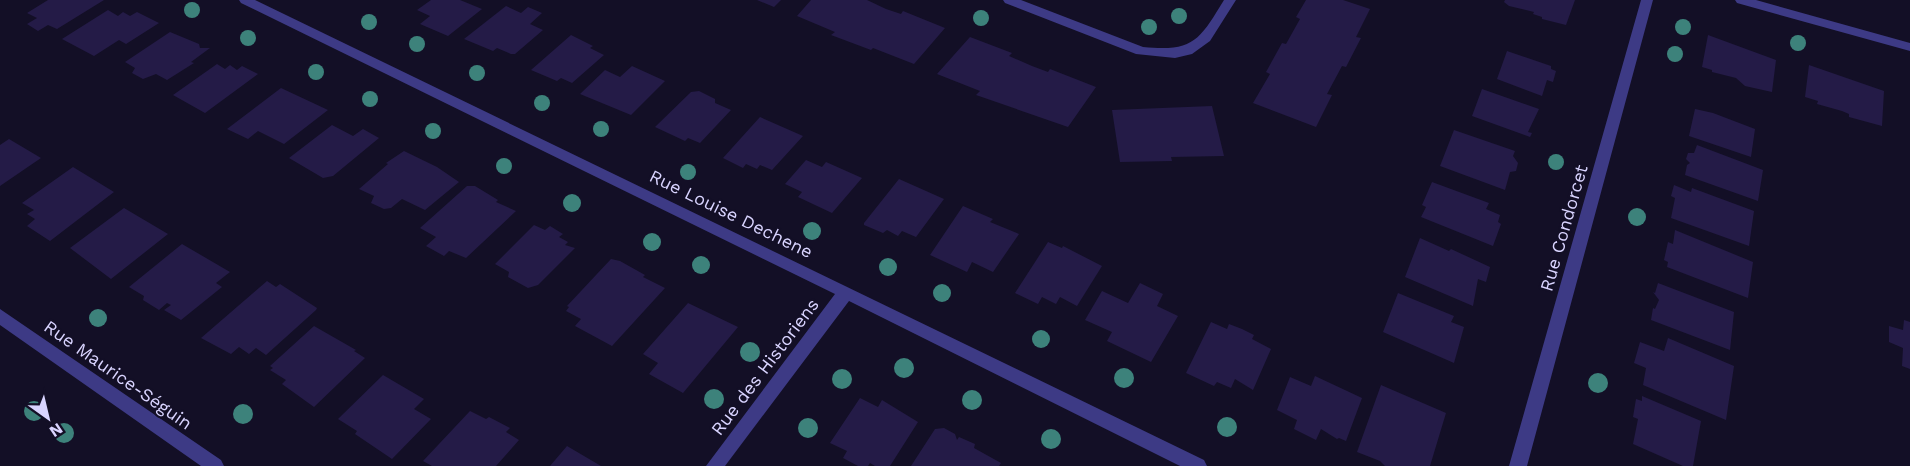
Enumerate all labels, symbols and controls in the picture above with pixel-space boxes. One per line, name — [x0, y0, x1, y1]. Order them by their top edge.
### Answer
street label: Rue Condorcet — [1535, 162, 1592, 294]
street label: Rue Louise Dechene — [646, 165, 816, 262]
street label: Rue des Historiens — [706, 294, 823, 439]
street label: Rue Maurice-Séguin — [40, 316, 196, 434]
north arrow — [18, 388, 78, 448]
text: N — [46, 419, 66, 441]

